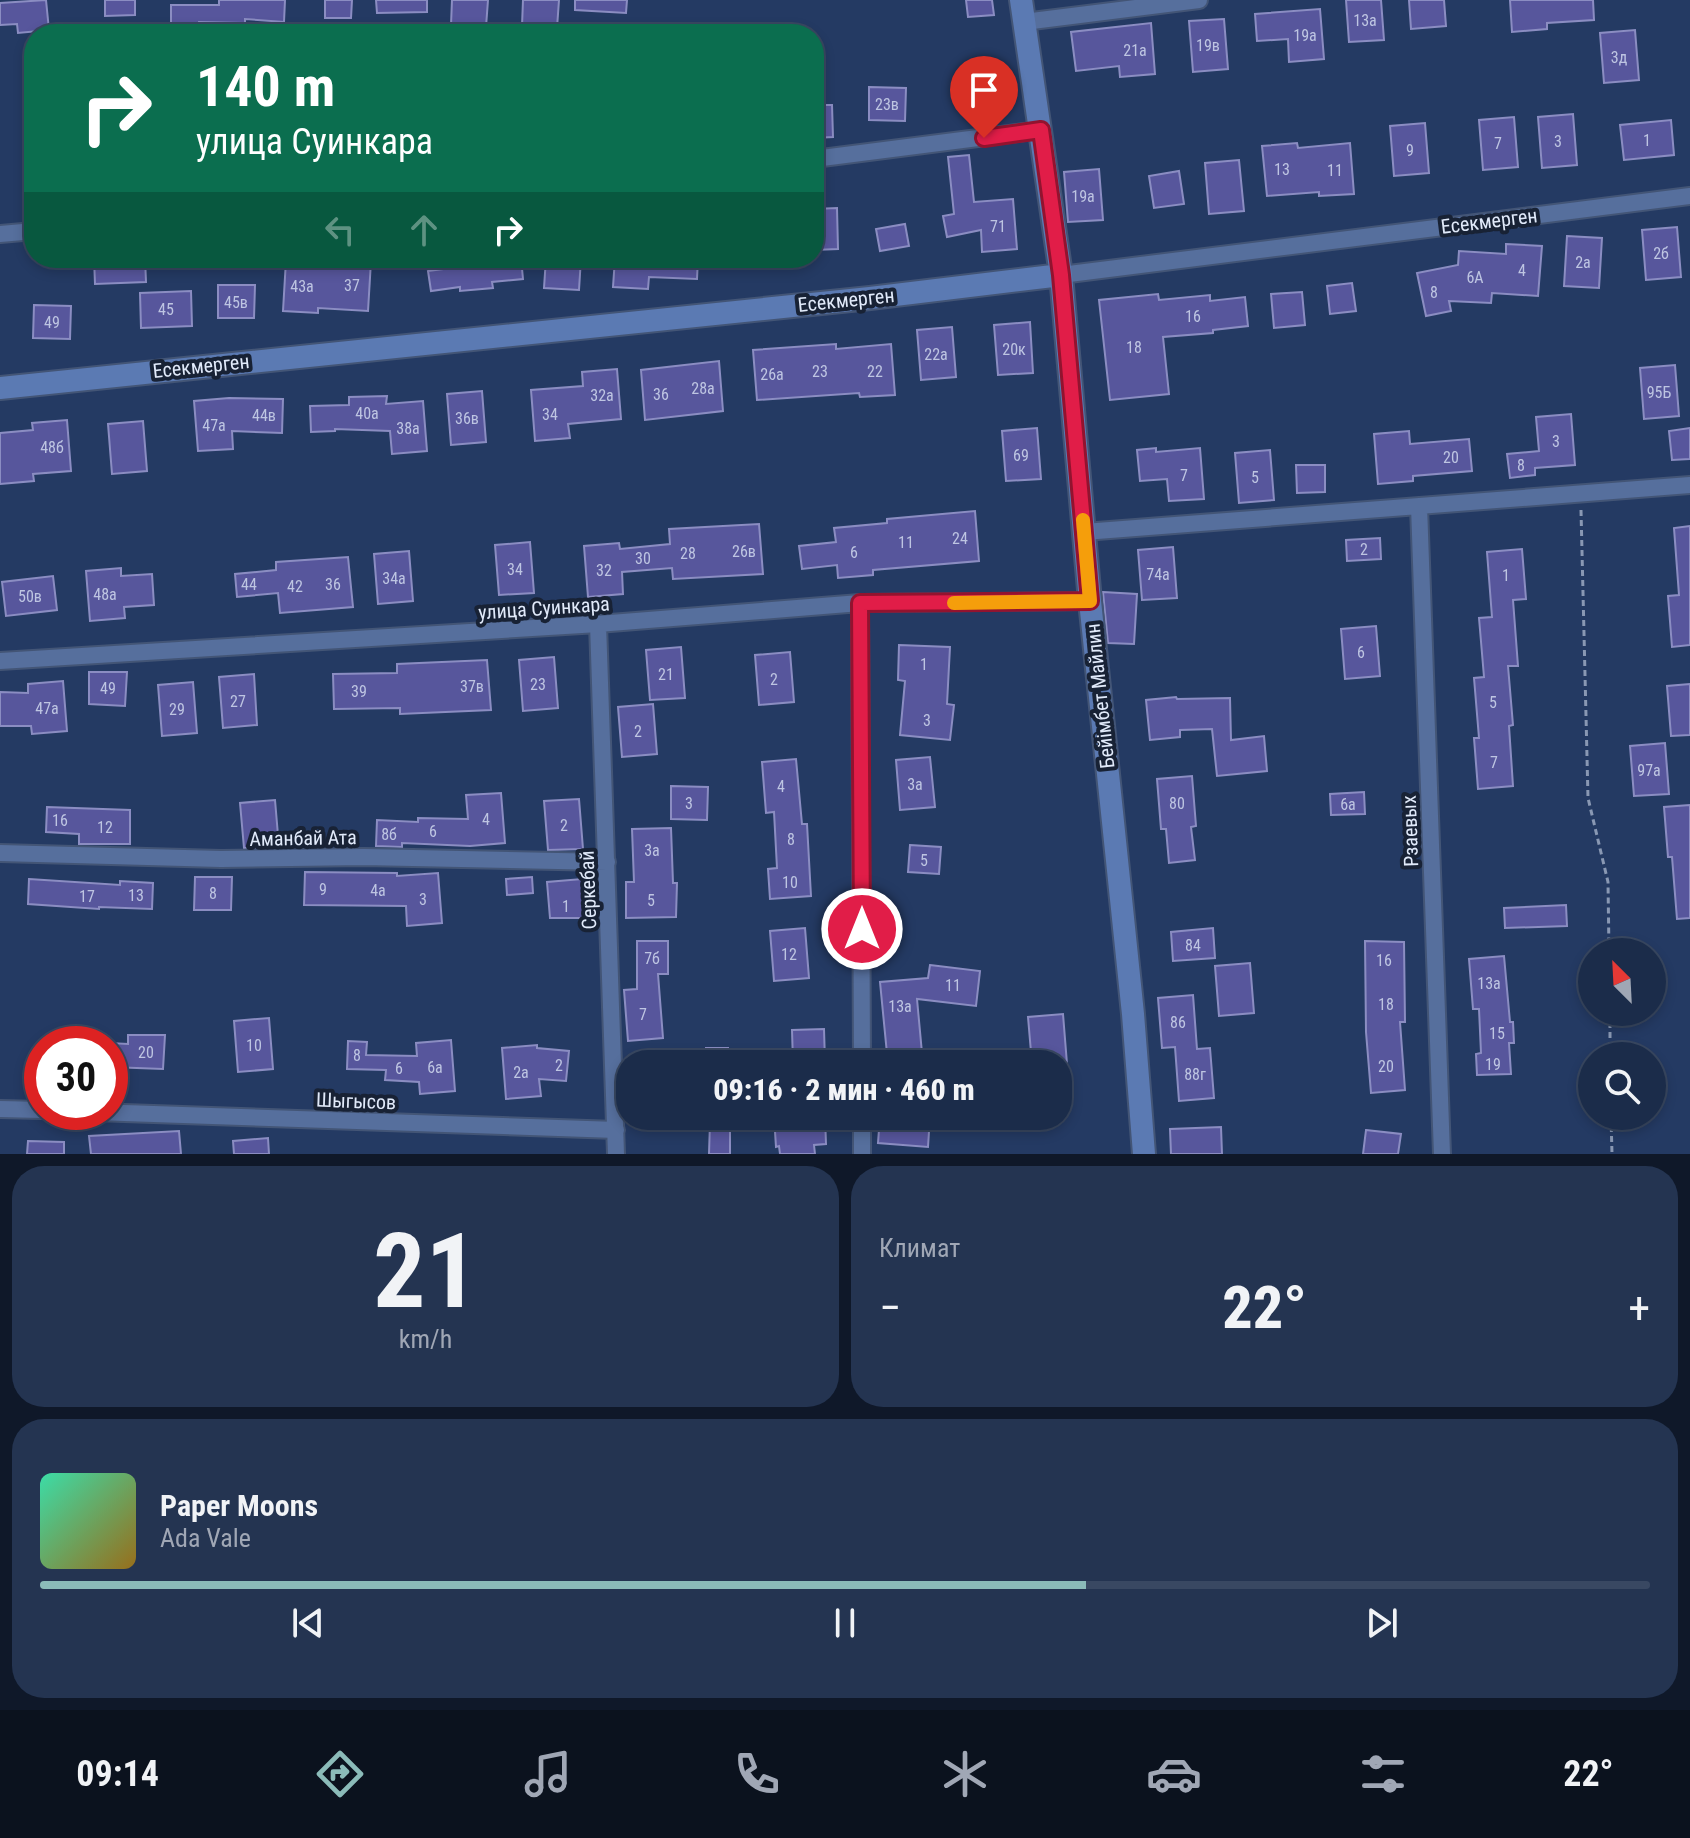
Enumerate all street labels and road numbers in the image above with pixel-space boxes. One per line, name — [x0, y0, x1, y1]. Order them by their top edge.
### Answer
street label: Eсекмерген — [1439, 203, 1539, 239]
street label: Eсекмерген — [796, 283, 896, 317]
street label: Eсекмерген — [151, 349, 251, 383]
street label: улица Суинкара — [478, 591, 610, 625]
street label: Бейімбет Майлин — [1080, 622, 1120, 770]
street label: Рзаевых — [1397, 795, 1423, 867]
street label: Аманбай Ата — [249, 825, 357, 851]
street label: Серкебай — [575, 850, 601, 930]
street label: Шыгысов — [315, 1088, 397, 1114]

